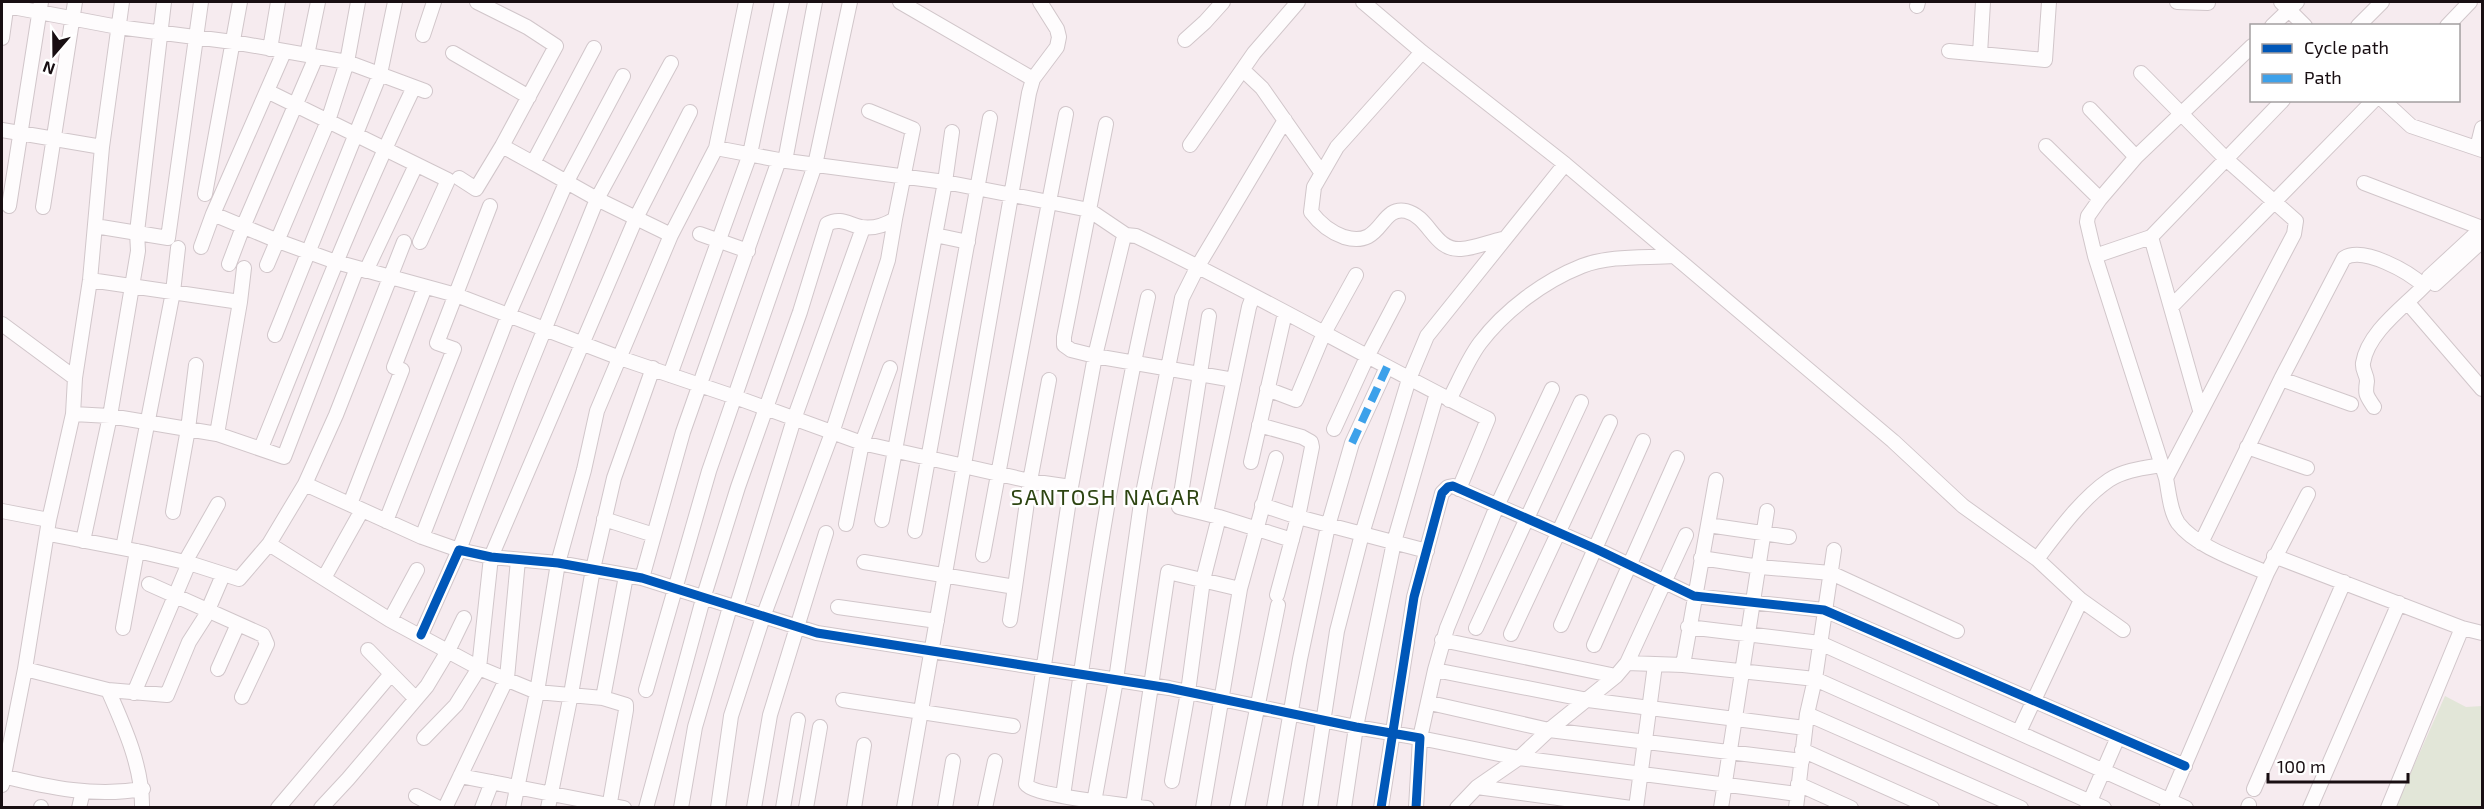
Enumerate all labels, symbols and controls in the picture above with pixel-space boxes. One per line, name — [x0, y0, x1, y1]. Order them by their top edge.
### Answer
north arrow — [24, 24, 84, 84]
legend — [2250, 24, 2460, 102]
text: Cycle path — [2304, 36, 2389, 58]
text: N — [40, 58, 57, 79]
text: Path — [2304, 66, 2342, 88]
district label: SANTOSH NAGAR — [1011, 483, 1201, 509]
scale bar — [2268, 746, 2408, 784]
text: 100 m — [2277, 755, 2326, 777]

